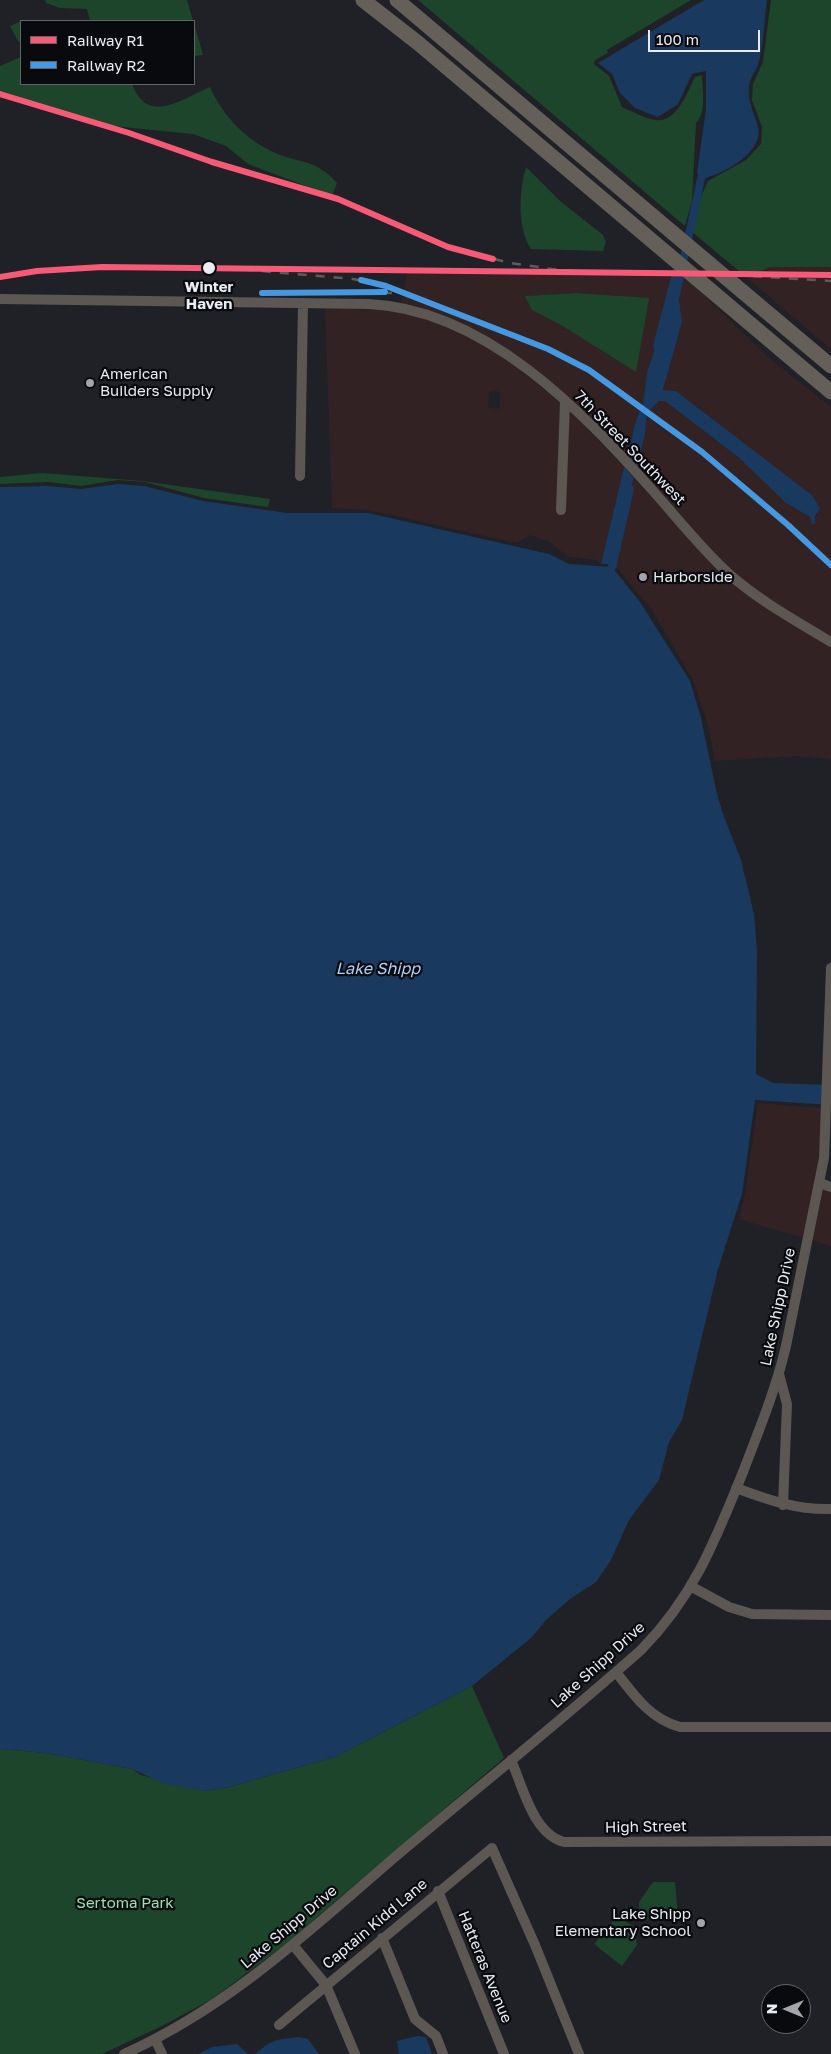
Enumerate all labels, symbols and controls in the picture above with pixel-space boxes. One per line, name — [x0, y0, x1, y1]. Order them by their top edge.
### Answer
legend — [20, 20, 195, 85]
scale bar — [651, 20, 764, 52]
text: 100 m — [656, 30, 699, 48]
text: Railway R1 — [67, 31, 144, 49]
text: Railway R2 — [67, 56, 145, 74]
marker: Winter Haven — [201, 260, 217, 276]
place label: Winter Haven — [185, 278, 233, 313]
place label: American Builders Supply — [100, 365, 213, 400]
marker: American Builders Supply — [84, 377, 96, 389]
street label: 7th Street Southwest — [571, 387, 689, 509]
place label: Harborside — [653, 568, 733, 586]
marker: Harborside — [637, 571, 649, 583]
water label: Lake Shipp — [336, 959, 420, 979]
street label: Lake Shipp Drive — [757, 1246, 799, 1368]
street label: Lake Shipp Drive — [547, 1618, 649, 1712]
street label: High Street — [605, 1817, 687, 1837]
street label: Captain Kidd Lane — [319, 1875, 431, 1973]
street label: Lake Shipp Drive — [237, 1882, 341, 1972]
park label: Sertoma Park — [76, 1894, 174, 1912]
place label: Lake Shipp Elementary School — [555, 1905, 691, 1940]
street label: Hatteras Avenue — [454, 1908, 516, 2026]
marker: Lake Shipp Elementary School — [695, 1917, 707, 1929]
north arrow — [761, 1984, 811, 2034]
text: N — [763, 2004, 780, 2014]

